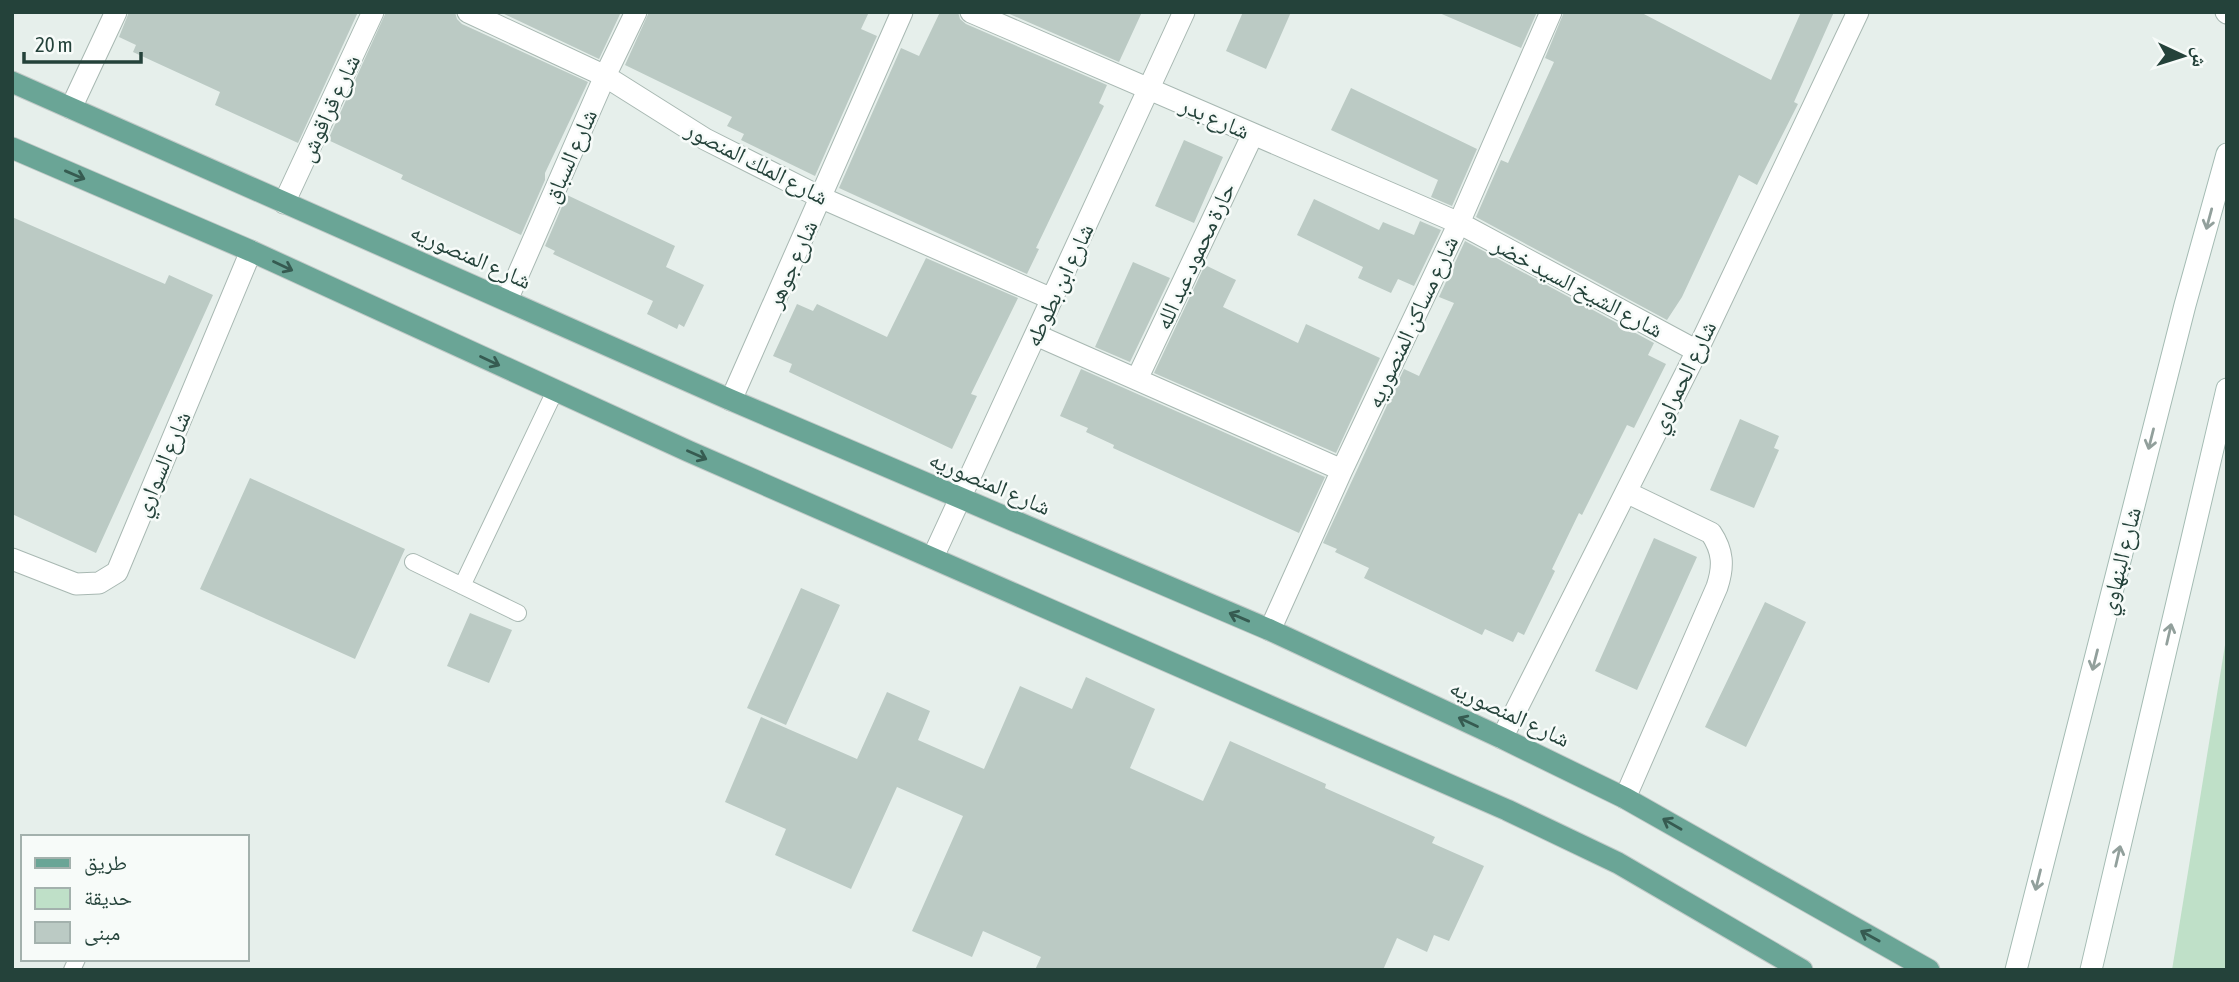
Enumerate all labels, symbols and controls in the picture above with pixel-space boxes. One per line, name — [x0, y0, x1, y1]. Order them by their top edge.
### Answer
scale bar — [24, 21, 142, 65]
north arrow — [2148, 21, 2218, 91]
text: 20 m — [35, 32, 73, 56]
text: ش — [2187, 46, 2212, 68]
street label: شارع قراقوش — [293, 50, 367, 166]
street label: شارع بدر — [1175, 91, 1254, 146]
street label: شارع السباق — [538, 105, 604, 208]
street label: شارع الملك المنصور — [680, 115, 833, 212]
one-way arrow — [64, 169, 85, 182]
street label: حارة محمود عبد الله — [1150, 178, 1241, 334]
one-way arrow — [2201, 208, 2214, 230]
street label: شارع جوهر — [761, 216, 825, 314]
street label: شارع المنصوريه — [406, 218, 535, 296]
street label: شارع ابن بطوطه — [1019, 219, 1101, 351]
street label: شارع الشيخ السيد خضر — [1487, 231, 1668, 345]
street label: شارع مساكن المنصوريه — [1361, 232, 1465, 413]
one-way arrow — [272, 260, 293, 273]
street label: شارع الحمراوي — [1645, 317, 1727, 440]
one-way arrow — [479, 355, 500, 368]
street label: شارع السواري — [128, 407, 201, 523]
one-way arrow — [2144, 428, 2157, 450]
street label: شارع المنصوريه — [925, 446, 1055, 522]
one-way arrow — [686, 449, 707, 462]
street label: شارع البنهاوي — [2094, 504, 2152, 619]
one-way arrow — [1229, 610, 1251, 623]
one-way arrow — [2163, 623, 2177, 646]
one-way arrow — [2088, 648, 2101, 671]
street label: شارع المنصوريه — [1445, 674, 1574, 754]
one-way arrow — [1458, 715, 1480, 728]
one-way arrow — [1662, 817, 1682, 831]
legend — [21, 835, 248, 961]
one-way arrow — [2111, 845, 2125, 868]
text: طريق — [84, 850, 127, 876]
one-way arrow — [2031, 868, 2044, 891]
text: حديقة — [84, 885, 132, 909]
text: مبنى — [84, 920, 120, 946]
one-way arrow — [1860, 929, 1880, 943]

